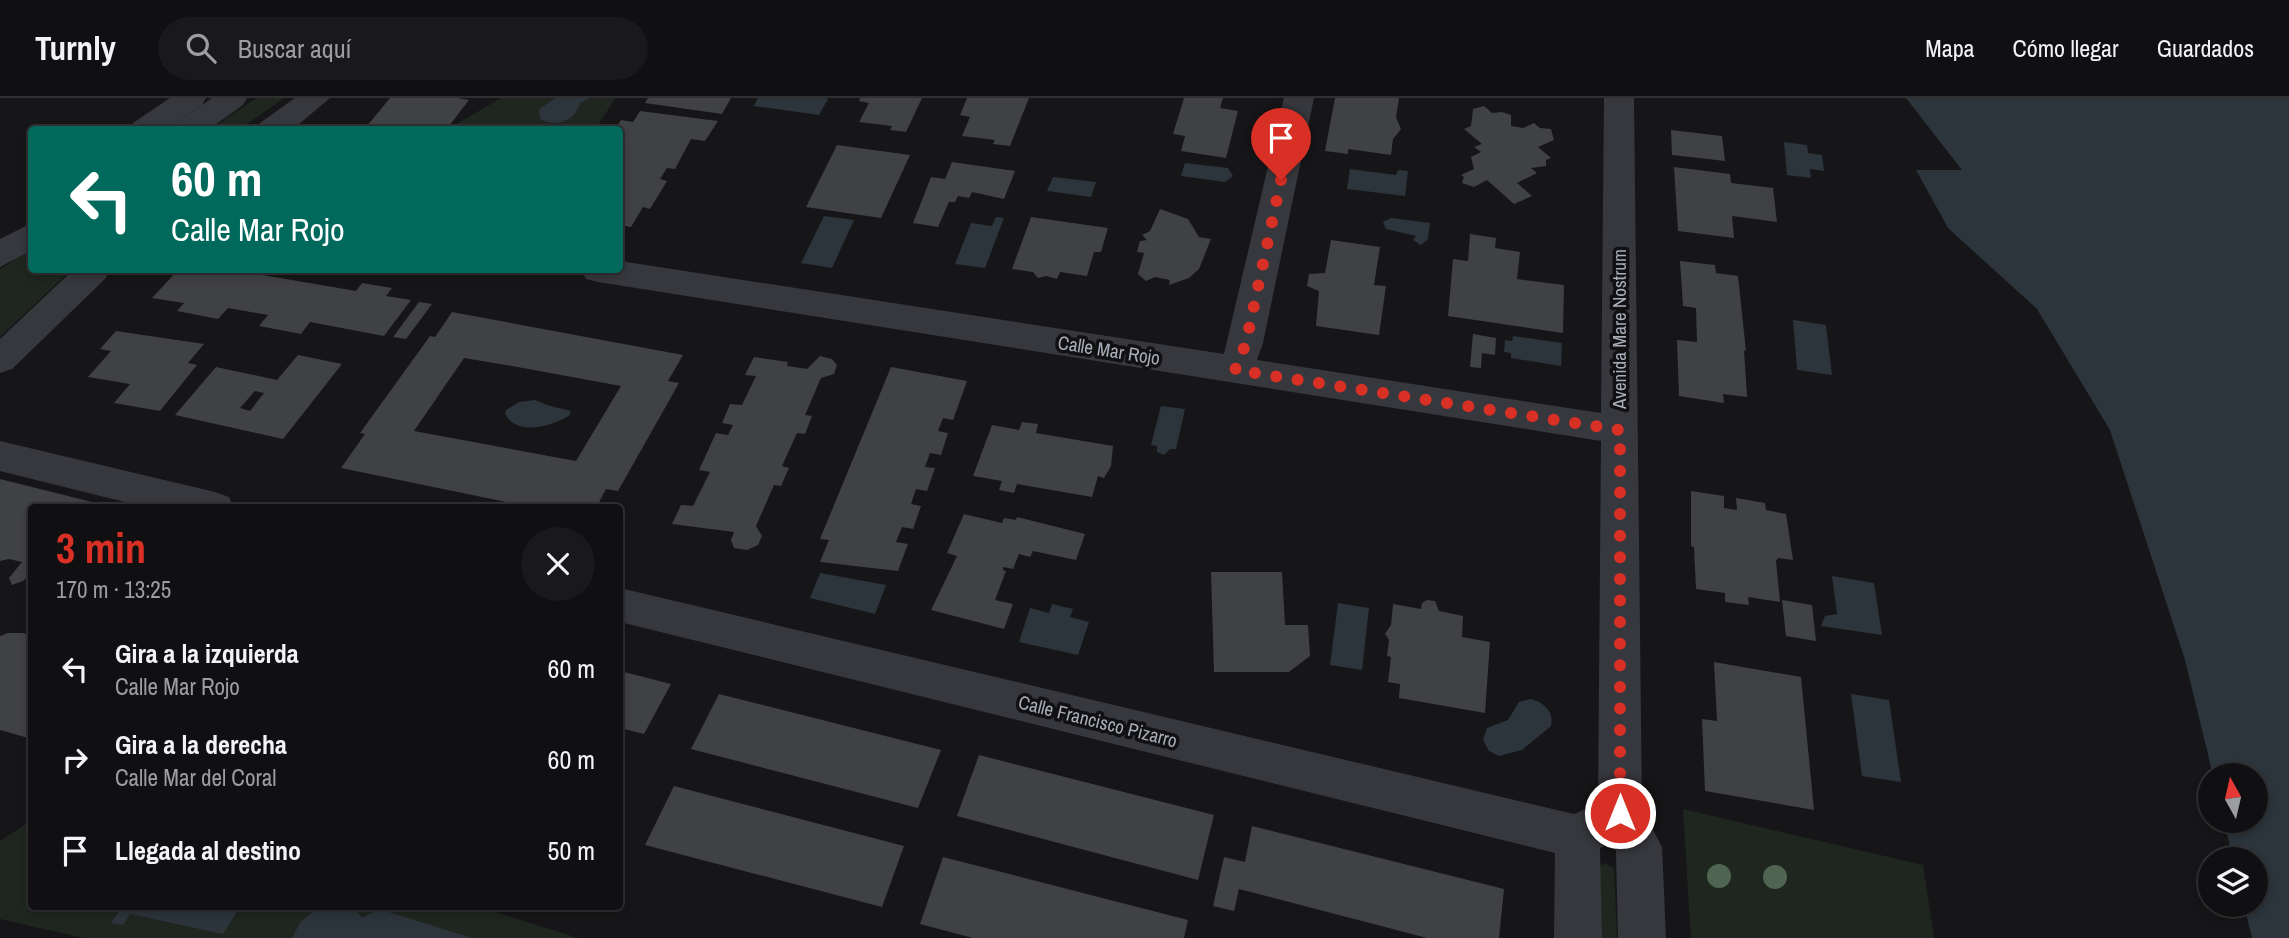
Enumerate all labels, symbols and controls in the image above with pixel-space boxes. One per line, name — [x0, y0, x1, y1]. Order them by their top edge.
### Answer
search box — [158, 17, 648, 80]
text: Turnly — [35, 26, 116, 70]
icon: search — [182, 29, 220, 67]
text: Buscar aquí — [238, 31, 352, 66]
text: Mapa — [1925, 32, 1975, 64]
text: Cómo llegar — [2013, 32, 2119, 64]
text: Guardados — [2157, 32, 2254, 64]
pin — [1251, 108, 1311, 180]
icon: arrive — [1262, 119, 1300, 157]
text: 60 m — [171, 145, 263, 211]
icon: left — [56, 154, 147, 245]
text: Calle Mar Rojo — [171, 208, 345, 251]
street label: Avenida Mare Nostrum — [1606, 249, 1632, 410]
street label: Calle Mar Rojo — [1056, 329, 1162, 371]
text: 3 min — [56, 520, 146, 576]
button: close — [521, 527, 595, 601]
text: 170 m · 13:25 — [56, 574, 171, 605]
text: Gira a la izquierda — [115, 636, 299, 671]
icon: left — [56, 650, 94, 688]
text: 60 m — [548, 651, 595, 686]
text: Calle Mar Rojo — [115, 671, 240, 702]
street label: Calle Francisco Pizarro — [1016, 689, 1180, 753]
text: Gira a la derecha — [115, 727, 287, 762]
icon: right — [56, 741, 94, 779]
text: 60 m — [548, 742, 595, 777]
text: Calle Mar del Coral — [115, 762, 276, 793]
north arrow — [2198, 763, 2268, 833]
map controls — [2198, 763, 2268, 917]
position arrow — [1583, 776, 1657, 850]
icon: arrive — [56, 832, 94, 870]
text: Llegada al destino — [115, 833, 301, 868]
text: 50 m — [548, 833, 595, 868]
button: layers — [2198, 847, 2268, 917]

